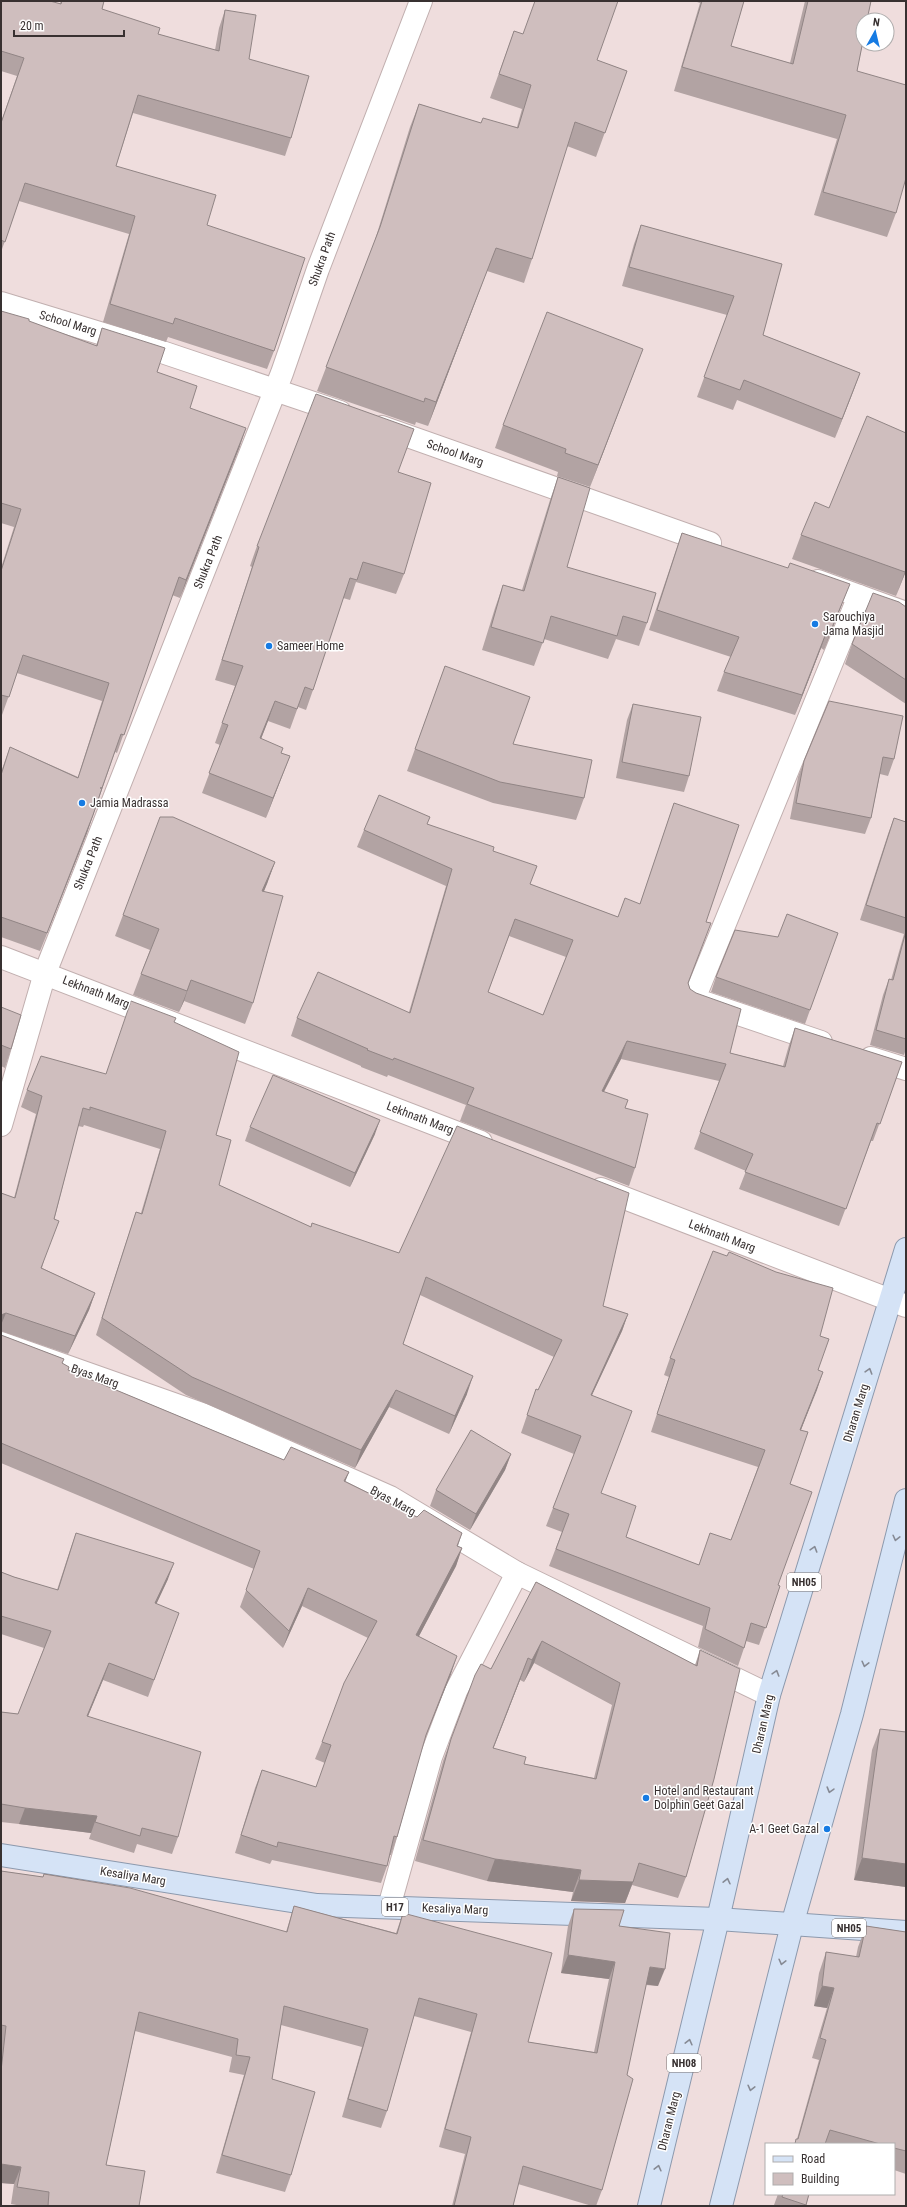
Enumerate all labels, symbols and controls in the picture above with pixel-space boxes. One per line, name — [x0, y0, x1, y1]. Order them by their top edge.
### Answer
scale bar — [14, 12, 124, 38]
north arrow — [855, 12, 895, 52]
text: N — [872, 16, 881, 30]
text: 20 m — [20, 19, 44, 33]
street label: Shukra Path — [306, 230, 338, 288]
street label: School Marg — [38, 308, 99, 338]
street label: School Marg — [425, 437, 485, 469]
street label: Shukra Path — [191, 533, 225, 591]
place label: Sarouchiya Jama Masjid — [823, 610, 884, 638]
marker: Sarouchiya Jama Masjid — [810, 619, 820, 629]
place label: Sameer Home — [277, 639, 344, 653]
marker: Sameer Home — [264, 641, 274, 651]
place label: Jamia Madrassa — [90, 796, 169, 810]
marker: Jamia Madrassa — [77, 798, 87, 808]
street label: Shukra Path — [71, 834, 105, 892]
street label: Lekhnath Marg — [61, 973, 131, 1011]
street label: Lekhnath Marg — [385, 1099, 455, 1137]
street label: Lekhnath Marg — [687, 1217, 757, 1255]
street label: Byas Marg — [69, 1361, 121, 1391]
one-way arrow — [864, 1367, 873, 1374]
street label: Dharan Marg — [840, 1382, 872, 1444]
street label: Byas Marg — [368, 1483, 418, 1519]
one-way arrow — [893, 1535, 901, 1541]
one-way arrow — [809, 1545, 818, 1552]
road number: NH05 — [787, 1573, 821, 1591]
one-way arrow — [861, 1661, 869, 1667]
one-way arrow — [771, 1670, 780, 1677]
street label: Dharan Marg — [749, 1693, 777, 1755]
place label: Hotel and Restaurant Dolphin Geet Gazal — [654, 1784, 754, 1812]
one-way arrow — [826, 1786, 835, 1793]
marker: Hotel and Restaurant Dolphin Geet Gazal — [641, 1793, 651, 1803]
place label: A-1 Geet Gazal — [749, 1822, 819, 1836]
marker: A-1 Geet Gazal — [822, 1824, 832, 1834]
street label: Kesaliya Marg — [99, 1864, 167, 1888]
one-way arrow — [722, 1878, 730, 1884]
road number: H17 — [382, 1898, 408, 1916]
street label: Kesaliya Marg — [422, 1901, 489, 1917]
road number: NH05 — [832, 1919, 866, 1937]
one-way arrow — [779, 1959, 787, 1966]
one-way arrow — [684, 2039, 692, 2045]
road number: NH08 — [667, 2054, 701, 2072]
one-way arrow — [747, 2085, 755, 2092]
street label: Dharan Marg — [655, 2090, 683, 2152]
legend — [765, 2143, 895, 2195]
text: Road — [801, 2152, 825, 2166]
one-way arrow — [653, 2165, 662, 2172]
text: Building — [801, 2172, 839, 2186]

